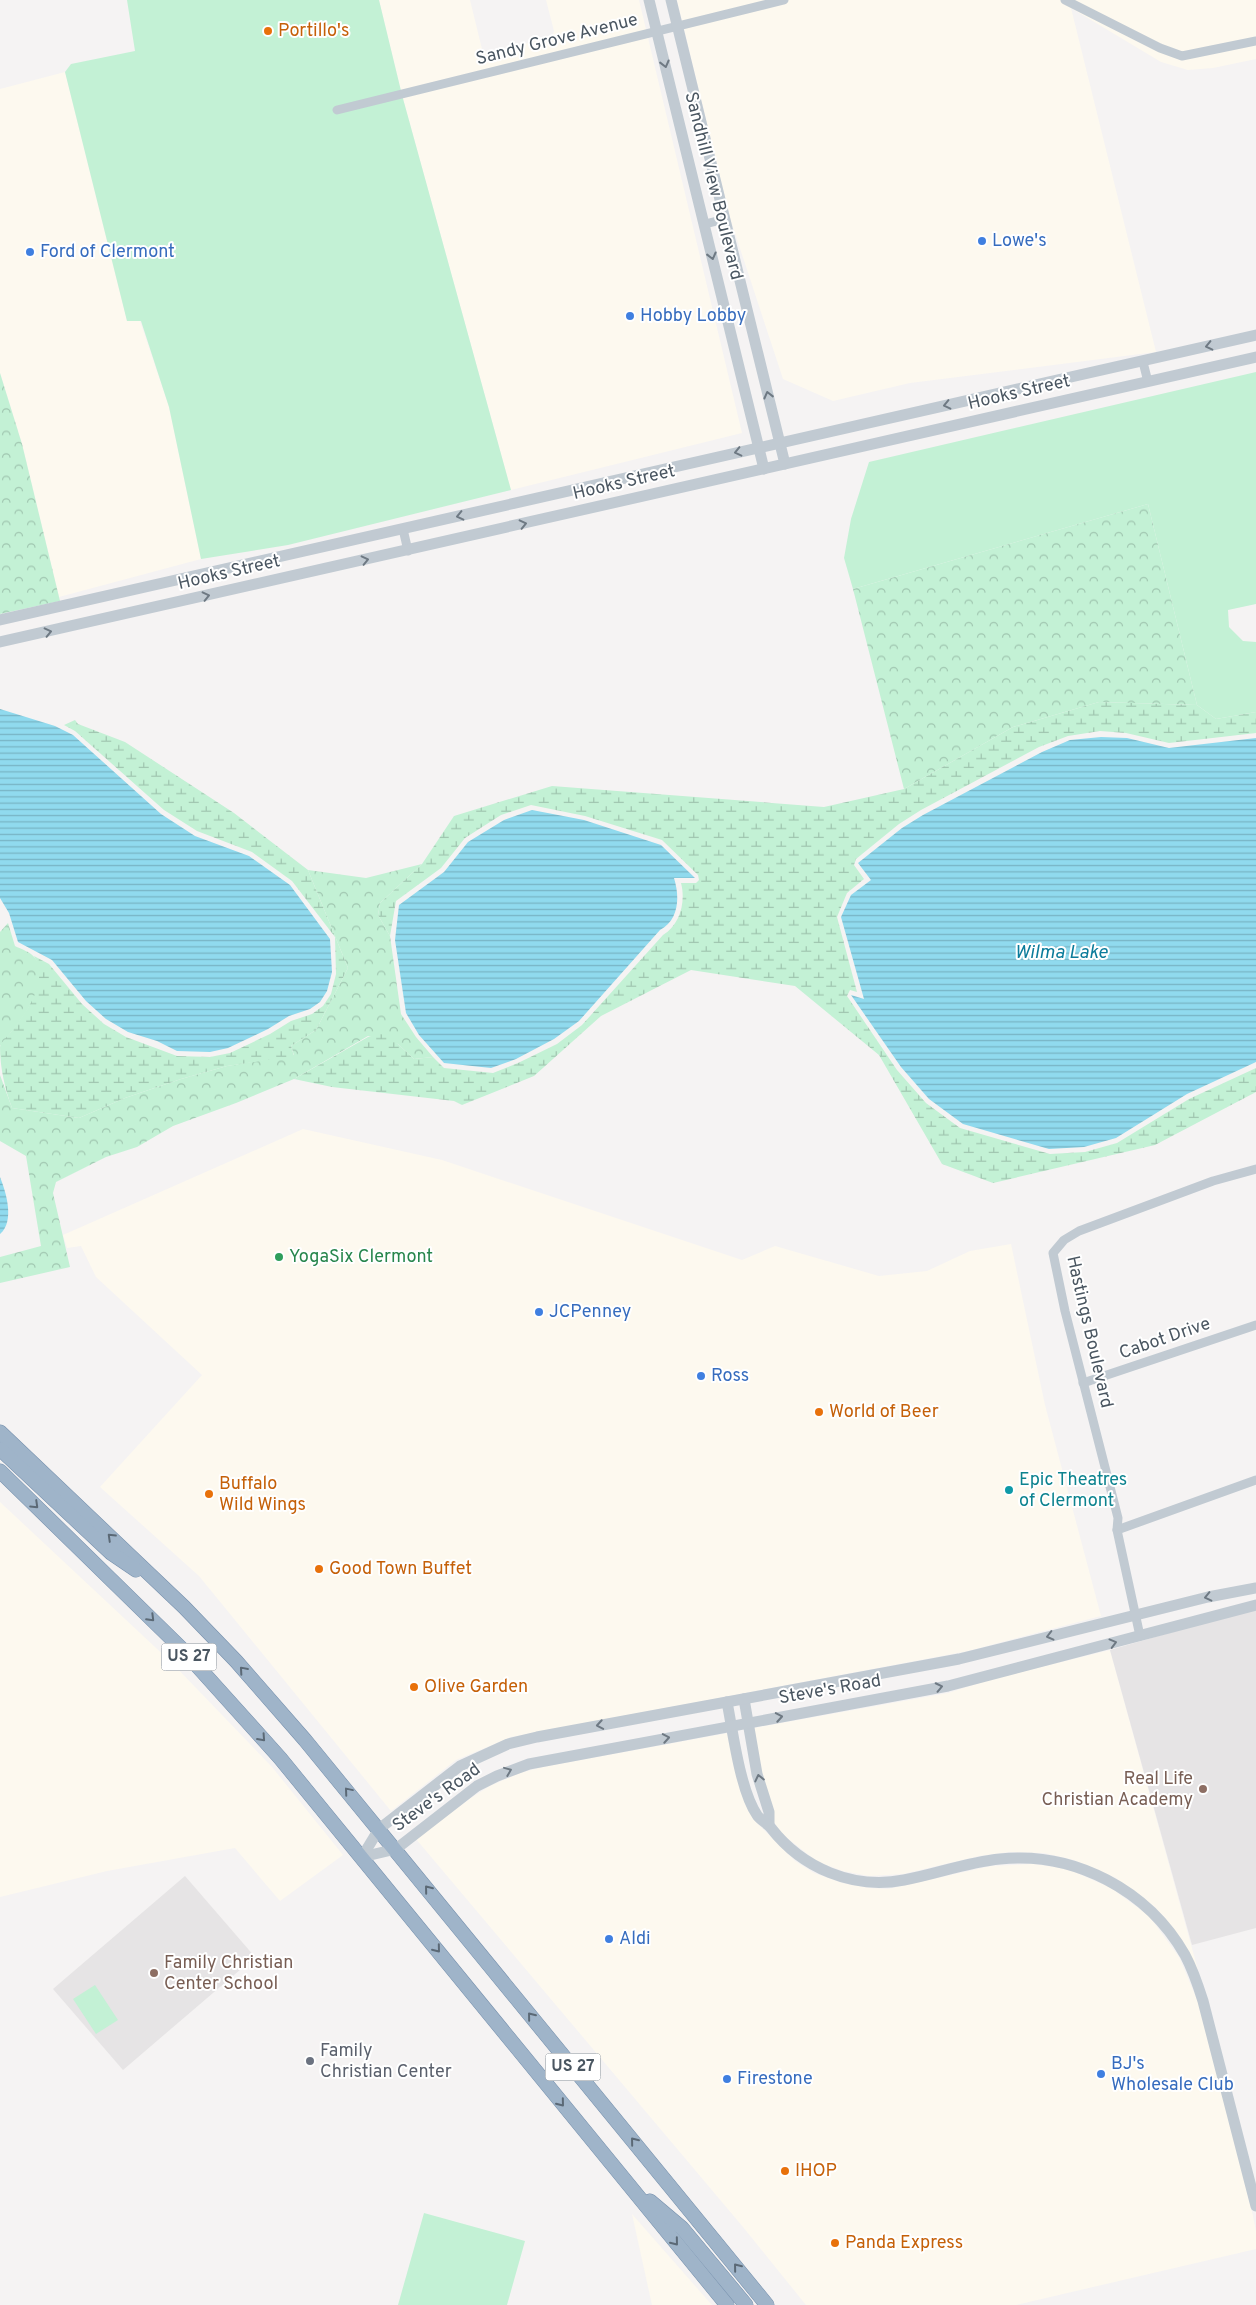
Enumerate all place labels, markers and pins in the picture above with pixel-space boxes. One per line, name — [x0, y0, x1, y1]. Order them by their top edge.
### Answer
place label: Portillo's — [278, 20, 349, 43]
marker: Portillo's — [262, 25, 274, 37]
place label: Lowe's — [992, 230, 1047, 253]
marker: Lowe's — [976, 235, 988, 247]
place label: Ford of Clermont — [40, 241, 175, 264]
marker: Ford of Clermont — [24, 246, 36, 258]
place label: Hobby Lobby — [640, 305, 746, 328]
marker: Hobby Lobby — [624, 310, 636, 322]
place label: YogaSix Clermont — [289, 1246, 433, 1269]
marker: YogaSix Clermont — [273, 1251, 285, 1263]
place label: JCPenney — [549, 1301, 631, 1324]
marker: JCPenney — [533, 1306, 545, 1318]
place label: Ross — [711, 1365, 749, 1388]
marker: Ross — [695, 1370, 707, 1382]
place label: World of Beer — [829, 1401, 939, 1424]
marker: World of Beer — [813, 1406, 825, 1418]
place label: Epic Theatres of Clermont — [1019, 1469, 1127, 1513]
place label: Buffalo Wild Wings — [219, 1473, 306, 1517]
marker: Epic Theatres of Clermont — [1003, 1484, 1015, 1496]
marker: Buffalo Wild Wings — [203, 1488, 215, 1500]
place label: Good Town Buffet — [329, 1558, 472, 1581]
marker: Good Town Buffet — [313, 1563, 325, 1575]
place label: Olive Garden — [424, 1676, 528, 1699]
marker: Olive Garden — [408, 1681, 420, 1693]
place label: Real Life Christian Academy — [1042, 1768, 1193, 1812]
marker: Real Life Christian Academy — [1197, 1783, 1209, 1795]
place label: Aldi — [619, 1928, 651, 1951]
marker: Aldi — [603, 1933, 615, 1945]
place label: Family Christian Center School — [164, 1952, 293, 1996]
marker: Family Christian Center School — [148, 1967, 160, 1979]
place label: Family Christian Center — [320, 2040, 452, 2084]
place label: BJ's Wholesale Club — [1111, 2053, 1234, 2097]
marker: Family Christian Center — [304, 2055, 316, 2067]
place label: Firestone — [737, 2068, 813, 2091]
marker: BJ's Wholesale Club — [1095, 2068, 1107, 2080]
marker: Firestone — [721, 2073, 733, 2085]
place label: IHOP — [795, 2160, 837, 2183]
marker: IHOP — [779, 2165, 791, 2177]
place label: Panda Express — [845, 2232, 963, 2255]
marker: Panda Express — [829, 2237, 841, 2249]

